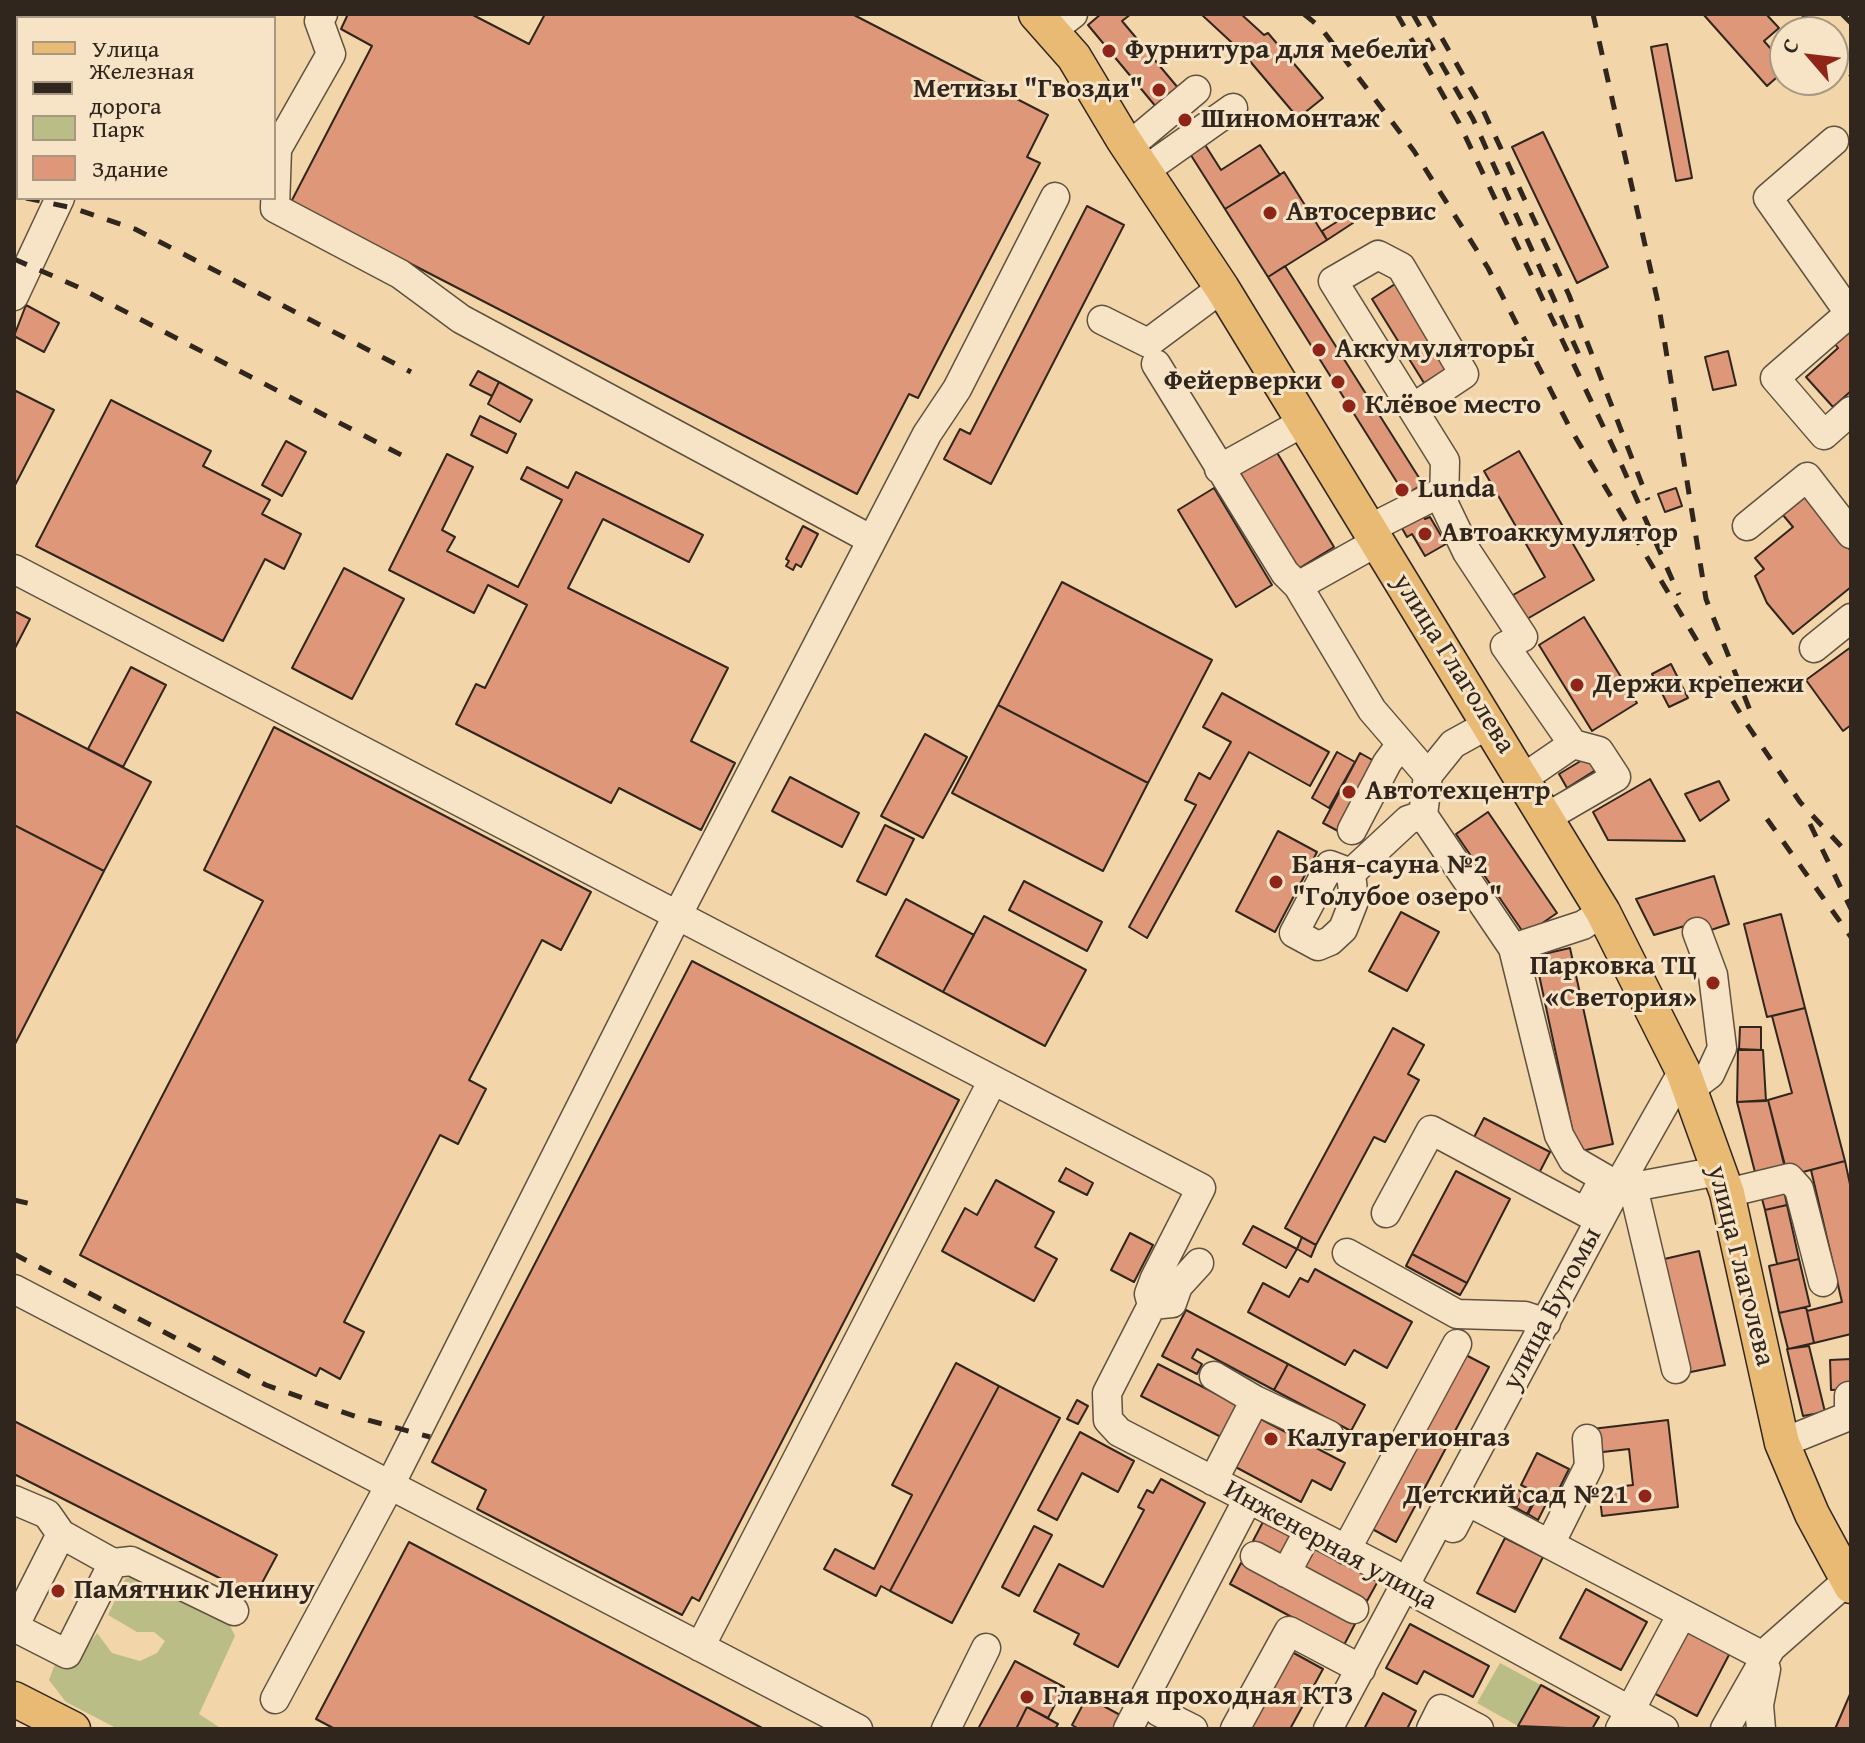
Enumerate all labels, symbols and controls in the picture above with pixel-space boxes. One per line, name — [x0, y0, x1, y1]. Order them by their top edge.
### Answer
legend — [16, 16, 276, 200]
north arrow — [1769, 16, 1849, 96]
text: Улица — [92, 31, 159, 66]
text: С — [1773, 33, 1807, 59]
place label: Фурнитура для мебели — [1125, 34, 1428, 68]
marker: Фурнитура для мебели — [1100, 42, 1118, 60]
text: Железная дорога — [89, 53, 194, 123]
place label: Метизы "Гвозди" — [913, 73, 1143, 107]
marker: Метизы "Гвозди" — [1150, 81, 1168, 99]
place label: Шиномонтаж — [1201, 103, 1380, 137]
text: Парк — [92, 111, 144, 146]
marker: Шиномонтаж — [1176, 111, 1194, 129]
text: Здание — [92, 151, 168, 186]
place label: Автосервис — [1286, 196, 1436, 230]
marker: Автосервис — [1261, 204, 1279, 222]
place label: Аккумуляторы — [1335, 333, 1535, 367]
marker: Аккумуляторы — [1310, 341, 1328, 359]
place label: Фейерверки — [1164, 365, 1322, 399]
marker: Фейерверки — [1329, 373, 1347, 391]
place label: Клёвое место — [1365, 389, 1541, 423]
marker: Клёвое место — [1340, 397, 1358, 415]
place label: Lunda — [1418, 473, 1496, 507]
marker: Lunda — [1393, 481, 1411, 499]
place label: Автоаккумулятор — [1441, 517, 1678, 551]
marker: Автоаккумулятор — [1416, 525, 1434, 543]
street label: улица Глаголева — [1384, 568, 1522, 760]
place label: Держи крепежи — [1593, 668, 1804, 702]
marker: Держи крепежи — [1568, 676, 1586, 694]
place label: Автотехцентр — [1365, 775, 1550, 809]
marker: Автотехцентр — [1340, 783, 1358, 801]
place label: Баня-сауна №2 "Голубое озеро" — [1292, 849, 1502, 915]
marker: Баня-сауна №2 "Голубое озеро" — [1267, 873, 1285, 891]
place label: Парковка ТЦ «Светория» — [1530, 950, 1697, 1016]
marker: Парковка ТЦ «Светория» — [1704, 974, 1722, 992]
street label: улица Глаголева — [1699, 1162, 1781, 1370]
street label: улица Бутомы — [1496, 1222, 1610, 1396]
place label: Калугарегионгаз — [1287, 1422, 1510, 1456]
marker: Калугарегионгаз — [1262, 1430, 1280, 1448]
street label: Инженерная улица — [1217, 1473, 1443, 1619]
place label: Детский сад №21 — [1403, 1479, 1629, 1513]
marker: Детский сад №21 — [1636, 1487, 1654, 1505]
place label: Памятник Ленину — [74, 1574, 314, 1608]
marker: Памятник Ленину — [49, 1582, 67, 1600]
place label: Главная проходная КТЗ — [1043, 1680, 1353, 1714]
marker: Главная проходная КТЗ — [1018, 1688, 1036, 1706]

